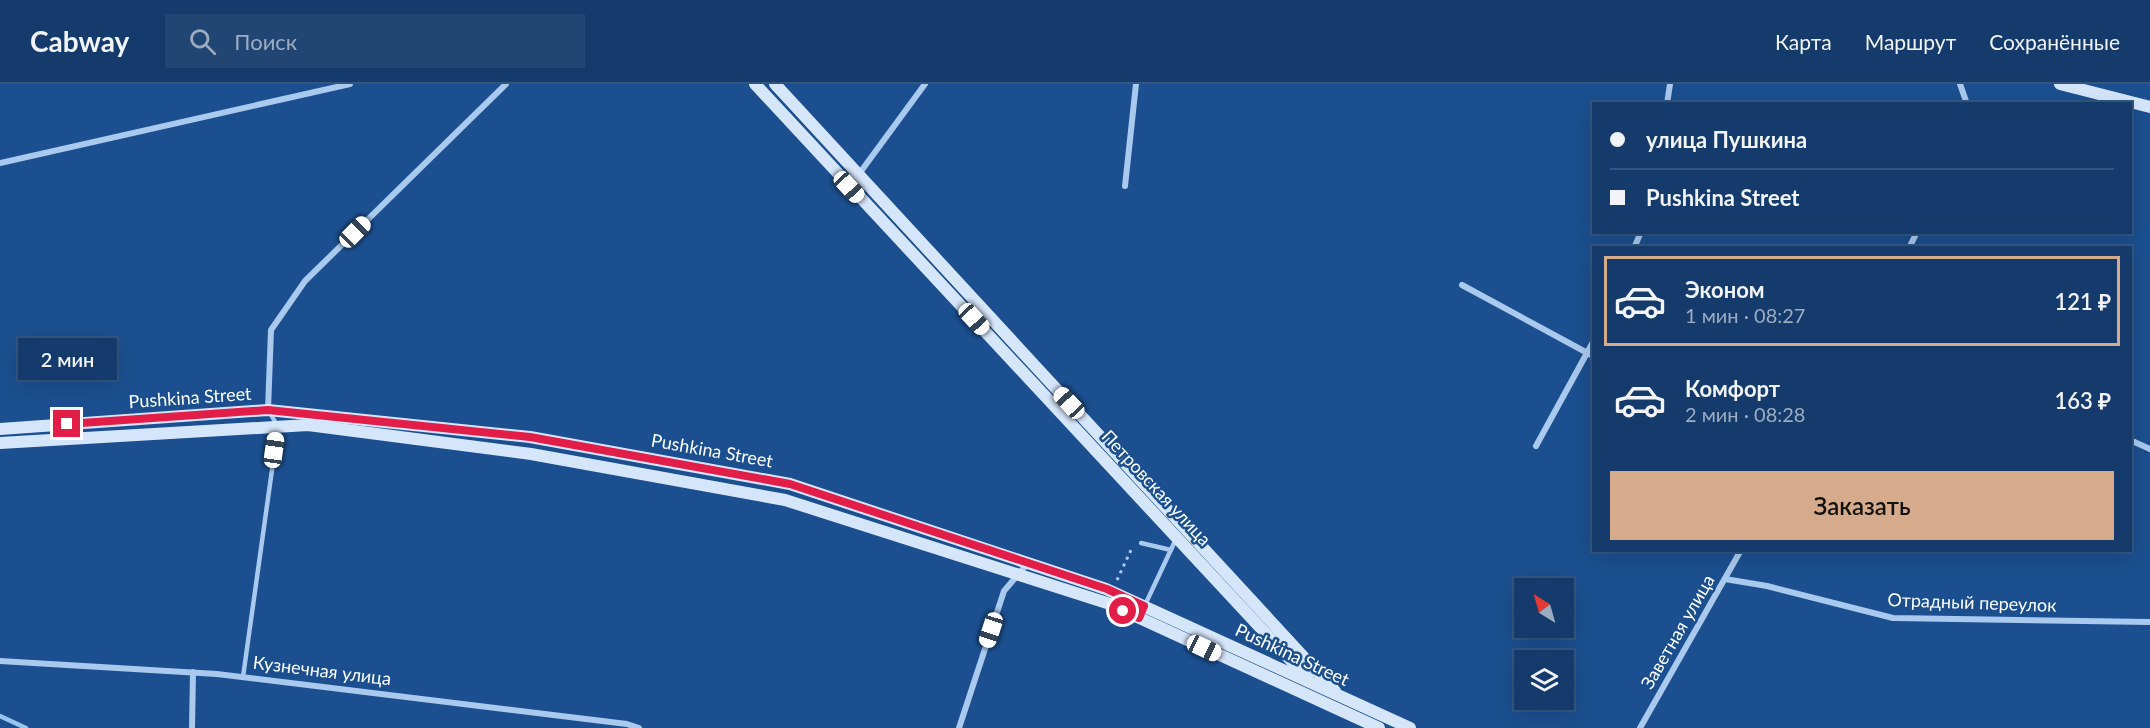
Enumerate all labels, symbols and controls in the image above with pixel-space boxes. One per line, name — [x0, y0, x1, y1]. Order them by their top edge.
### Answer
search box — [165, 14, 585, 68]
text: Cabway — [30, 24, 129, 58]
icon: search — [186, 25, 219, 58]
text: Поиск — [234, 28, 297, 55]
text: Карта — [1775, 29, 1832, 54]
text: Маршрут — [1865, 29, 1956, 54]
text: Сохранённые — [1989, 29, 2120, 54]
text: улица Пушкина — [1646, 126, 1807, 153]
car — [830, 168, 868, 206]
text: Pushkina Street — [1646, 184, 1800, 211]
car — [336, 213, 374, 251]
icon: car — [1613, 274, 1667, 328]
text: Эконом — [1685, 276, 1765, 303]
text: 121 ₽ — [2054, 288, 2111, 315]
car — [955, 300, 993, 338]
text: 1 мин · 08:27 — [1685, 303, 1805, 327]
callout: 2 мин — [17, 337, 116, 379]
text: 2 мин — [41, 347, 94, 371]
icon: car — [1613, 373, 1667, 427]
text: Комфорт — [1685, 375, 1780, 402]
street label: Pushkina Street — [128, 382, 253, 412]
car — [1050, 384, 1088, 422]
text: 163 ₽ — [2054, 387, 2111, 414]
text: 2 мин · 08:28 — [1685, 402, 1805, 426]
route end — [53, 410, 80, 437]
street label: Петровская улица — [1097, 425, 1216, 550]
street label: Pushkina Street — [650, 428, 775, 472]
car — [263, 431, 285, 469]
button: Заказать — [1610, 471, 2114, 540]
street label: Заветная улица — [1636, 570, 1719, 693]
north arrow — [1514, 578, 1574, 638]
map controls — [1514, 578, 1574, 710]
street label: Отрадный переулок — [1887, 588, 2058, 616]
route start — [1109, 597, 1136, 624]
car — [977, 610, 1005, 650]
street label: Pushkina Street — [1232, 618, 1353, 690]
car — [1184, 632, 1224, 664]
button: layers — [1514, 650, 1574, 710]
street label: Кузнечная улица — [252, 651, 392, 689]

